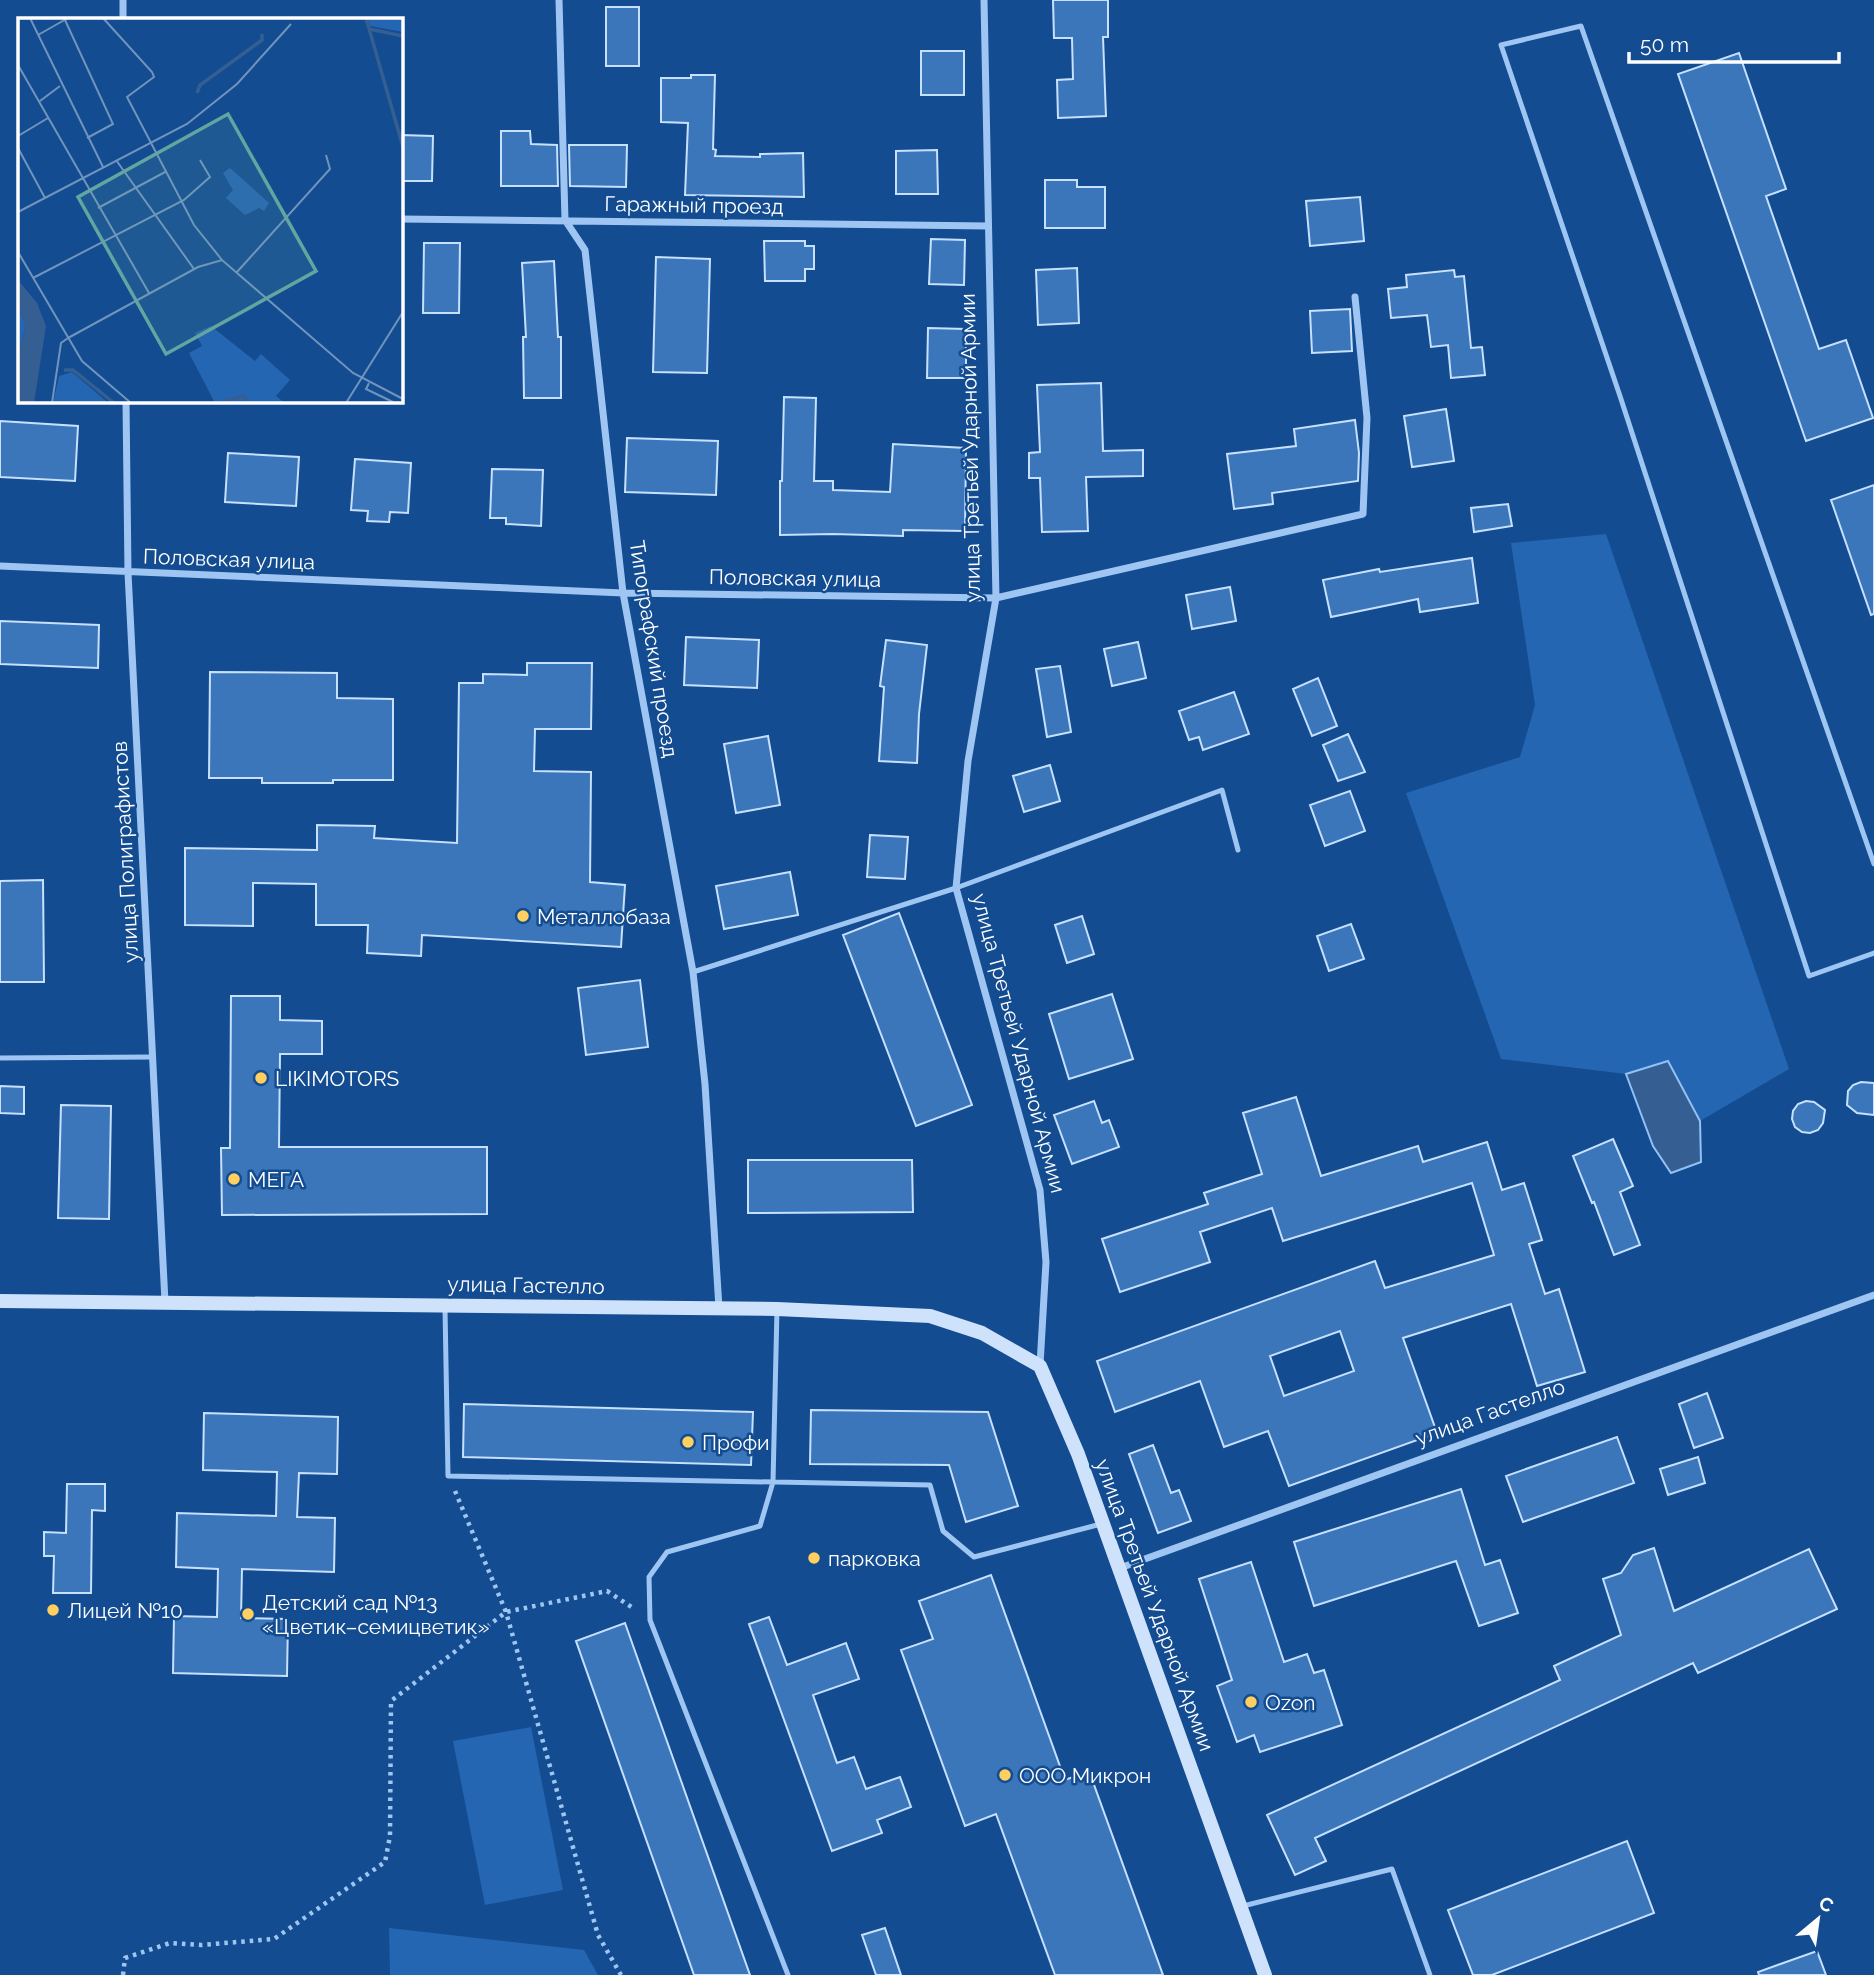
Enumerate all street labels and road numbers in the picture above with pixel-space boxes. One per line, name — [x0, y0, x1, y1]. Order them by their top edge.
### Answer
street label: Гаражный проезд — [604, 191, 784, 219]
street label: улица Третьей Ударной Армии — [955, 293, 985, 603]
street label: Типографский проезд — [624, 539, 684, 759]
street label: Половская улица — [143, 544, 315, 574]
street label: Половская улица — [709, 564, 881, 592]
street label: улица Полиграфистов — [107, 740, 143, 964]
street label: улица Третьей Ударной Армии — [967, 891, 1071, 1195]
street label: улица Гастелло — [447, 1271, 605, 1299]
street label: улица Гастелло — [1412, 1373, 1568, 1451]
street label: улица Третьей Ударной Армии — [1090, 1456, 1220, 1754]

